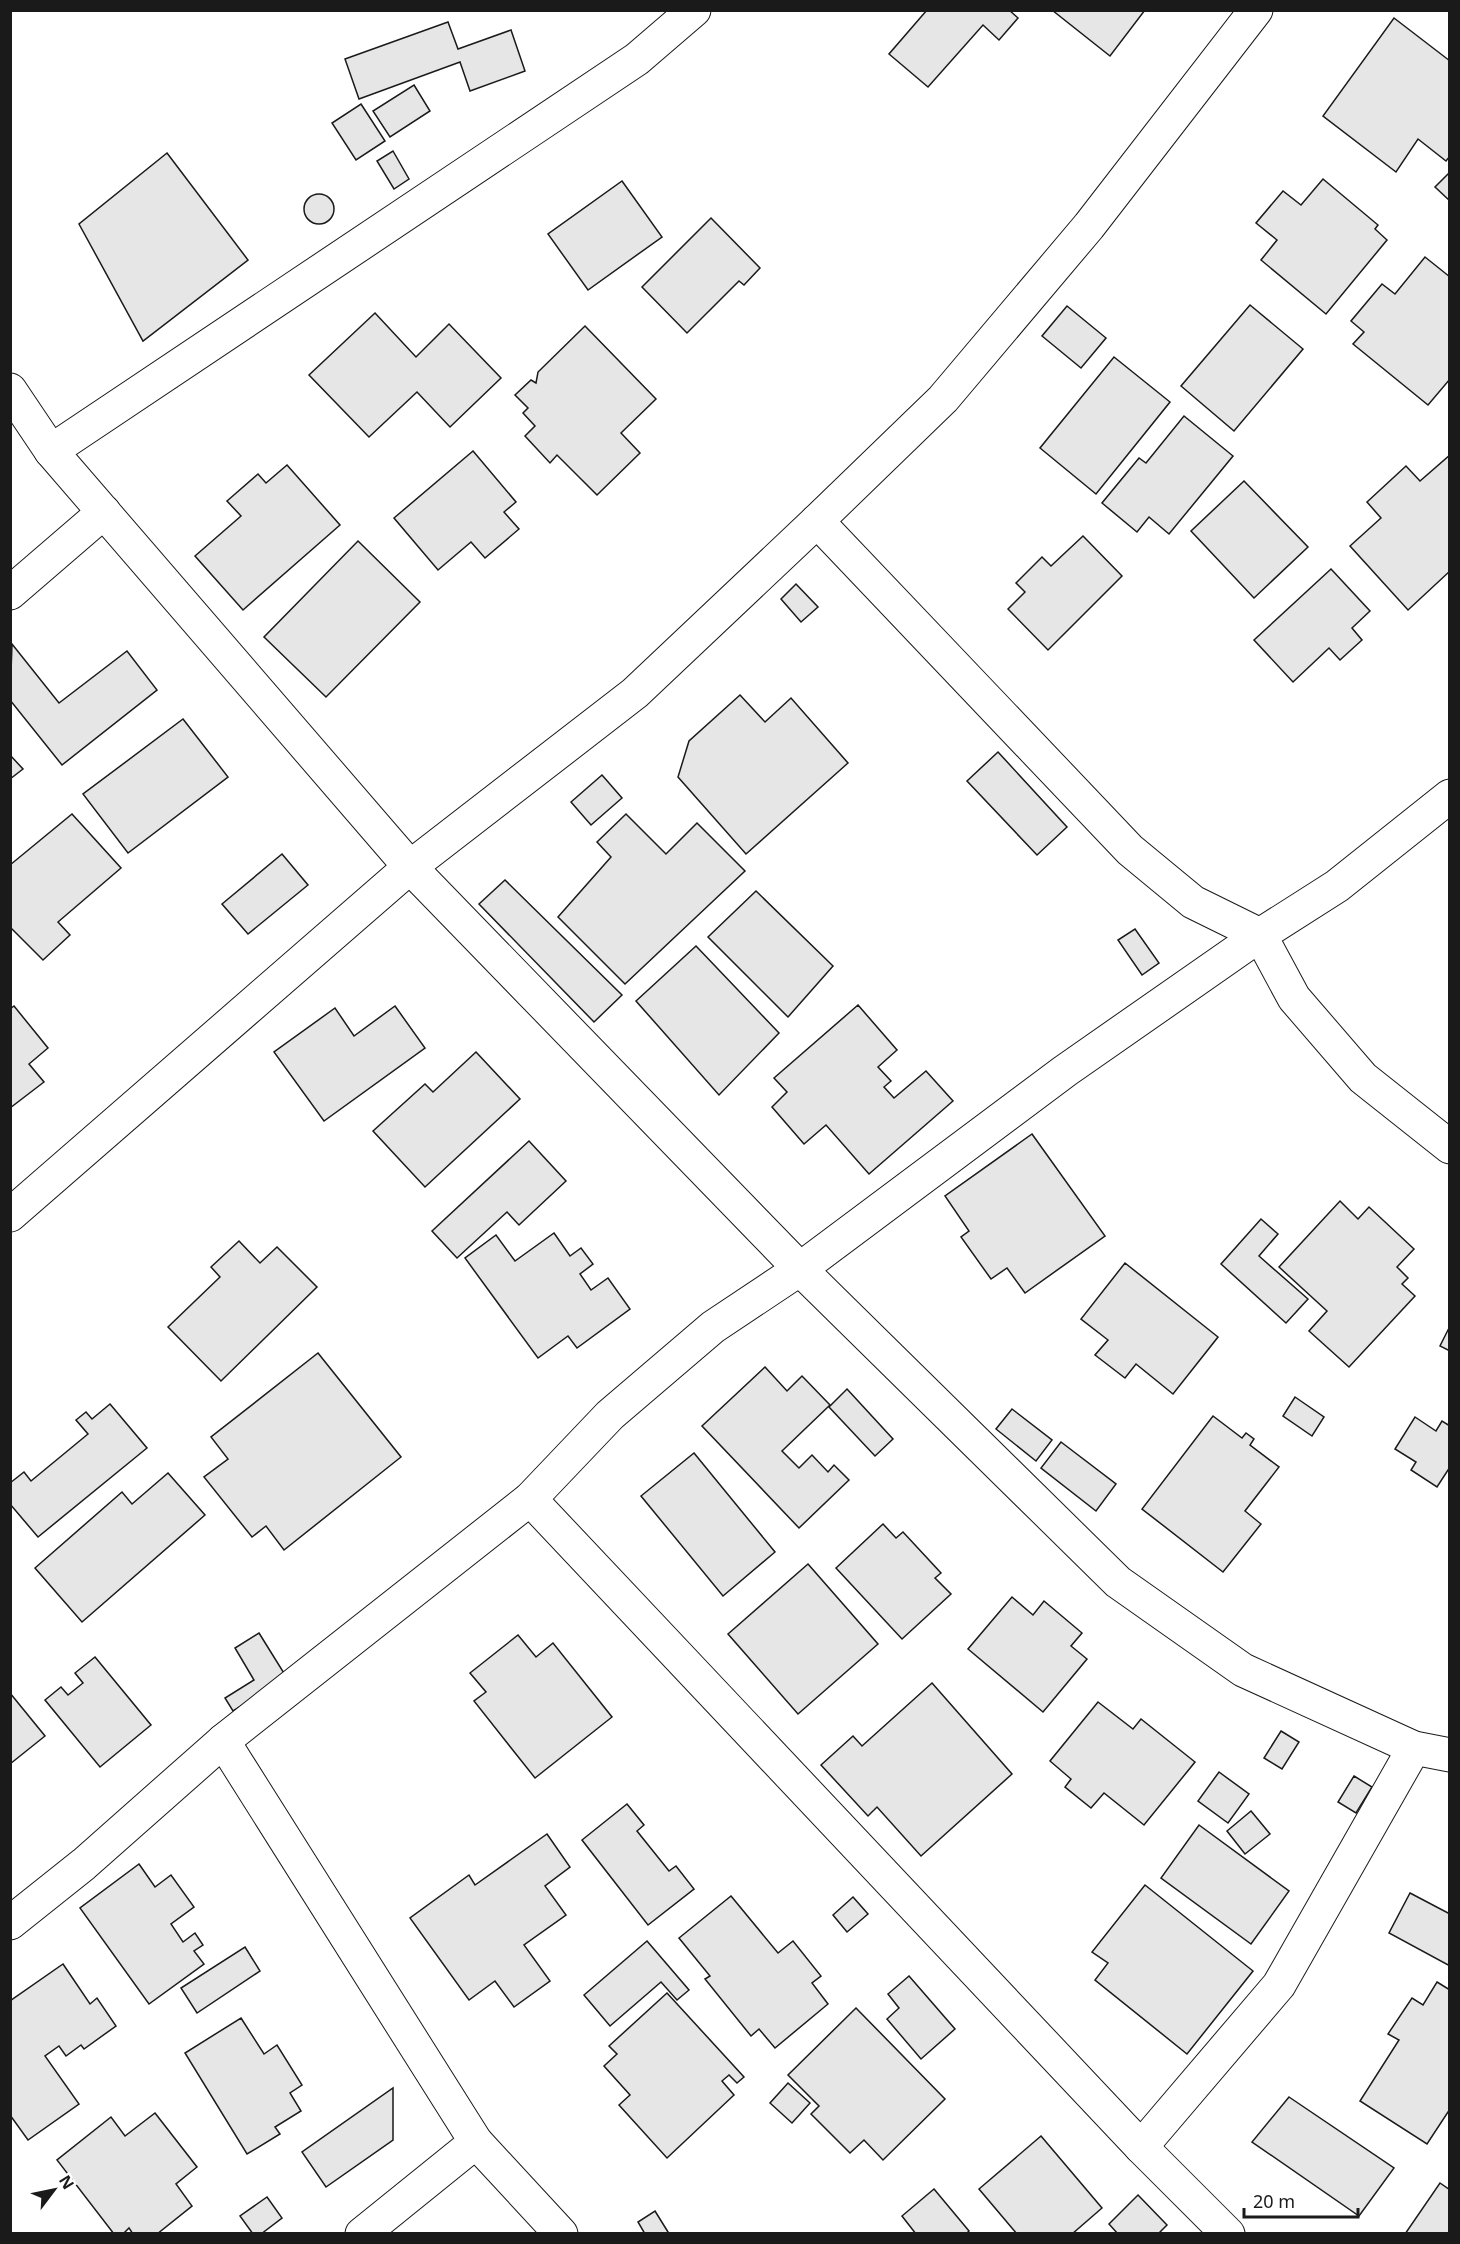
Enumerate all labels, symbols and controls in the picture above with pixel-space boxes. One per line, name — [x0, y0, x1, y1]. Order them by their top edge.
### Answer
north arrow — [24, 2160, 84, 2220]
text: N — [54, 2171, 79, 2193]
scale bar — [1244, 2181, 1358, 2219]
text: 20 m — [1253, 2189, 1295, 2213]

